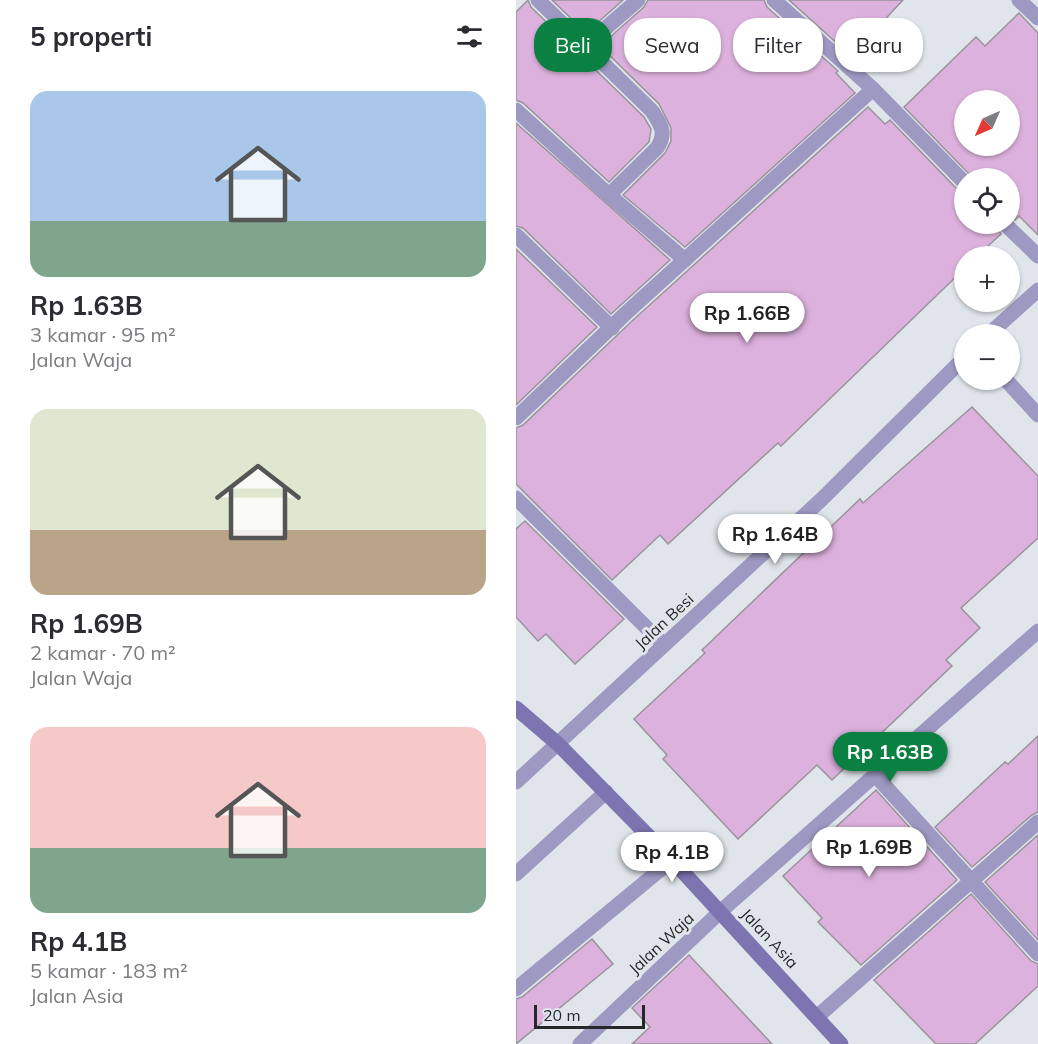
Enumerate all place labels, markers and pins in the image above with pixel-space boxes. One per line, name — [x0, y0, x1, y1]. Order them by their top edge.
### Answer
pin: Rp 1.66B — [685, 293, 809, 344]
pin: Rp 1.64B — [713, 514, 837, 565]
pin: Rp 1.63B — [828, 732, 952, 783]
pin: Rp 1.69B — [807, 827, 931, 878]
pin: Rp 4.1B — [617, 832, 727, 883]

